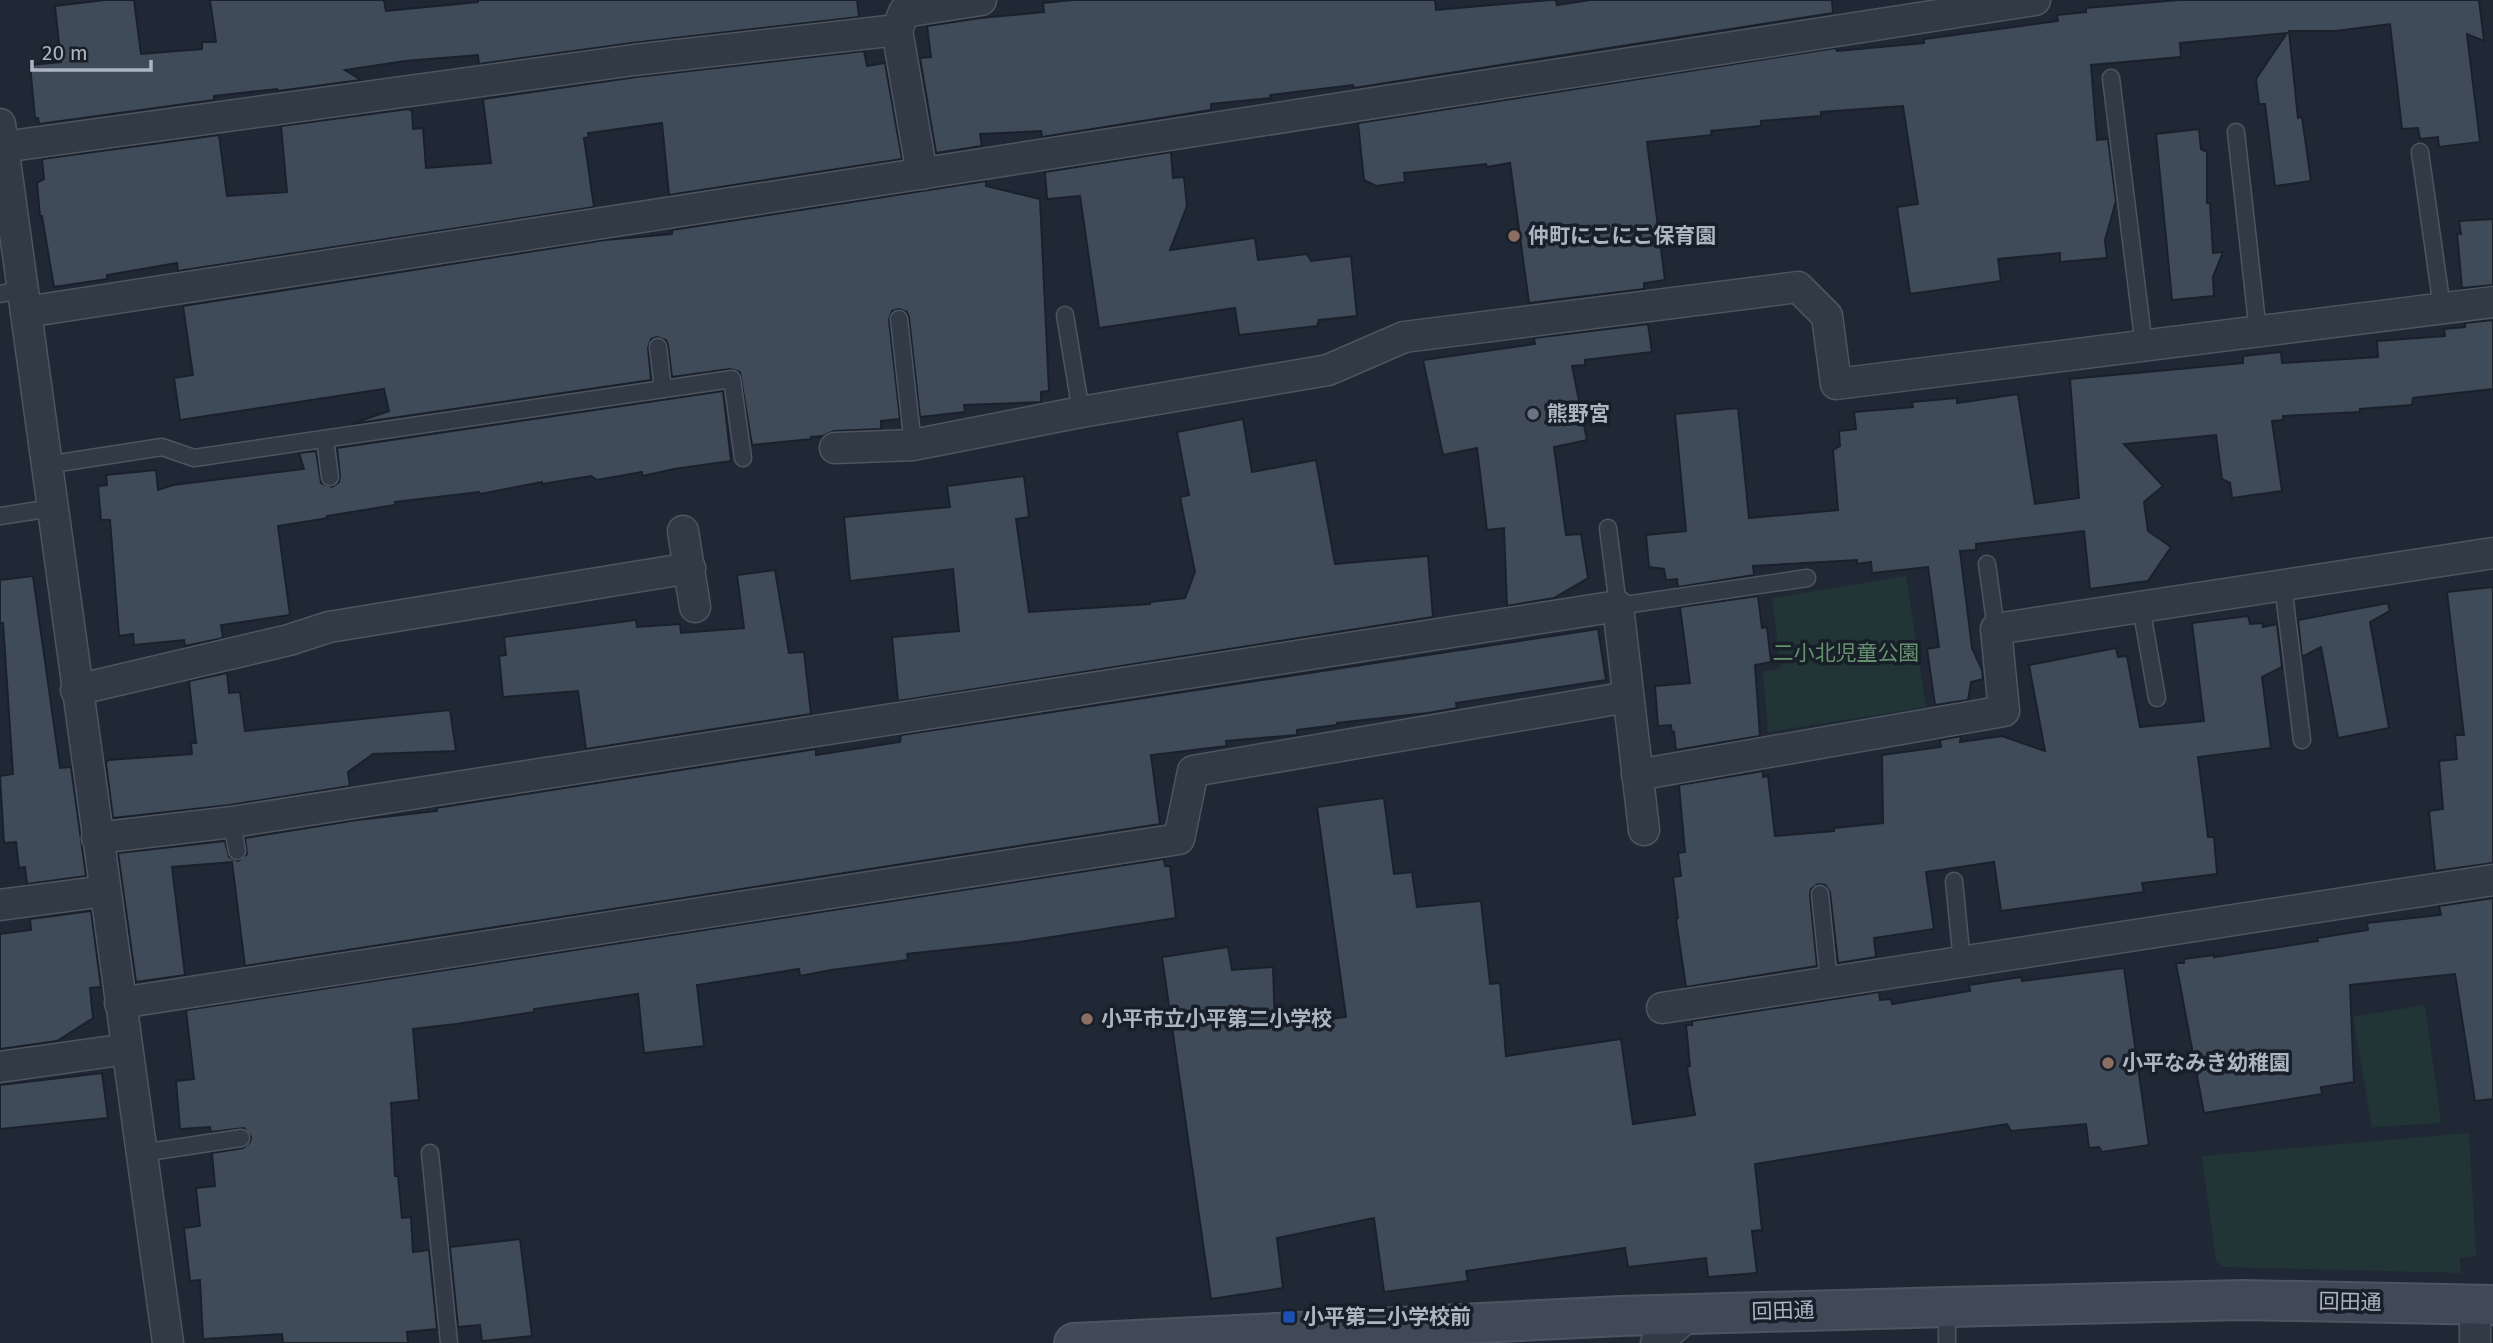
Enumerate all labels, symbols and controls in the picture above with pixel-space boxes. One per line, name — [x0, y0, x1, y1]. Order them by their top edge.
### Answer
scale bar — [32, 28, 150, 72]
text: 20 m — [42, 40, 88, 66]
place label: 仲町にこにこ保育園 — [1528, 223, 1716, 249]
marker: 仲町にこにこ保育園 — [1506, 228, 1522, 244]
place label: 熊野宮 — [1547, 401, 1610, 427]
marker: 熊野宮 — [1525, 406, 1541, 422]
park label: 二小北児童公園 — [1773, 640, 1920, 666]
place label: 小平市立小平第二小学校 — [1101, 1006, 1332, 1032]
marker: 小平市立小平第二小学校 — [1079, 1011, 1095, 1027]
place label: 小平なみき幼稚園 — [2122, 1050, 2290, 1076]
marker: 小平なみき幼稚園 — [2100, 1055, 2116, 1071]
street label: 回田通 — [2318, 1288, 2382, 1316]
street label: 回田通 — [1751, 1297, 1815, 1325]
place label: 小平第二小学校前 — [1303, 1304, 1471, 1330]
marker: 小平第二小学校前 — [1281, 1309, 1297, 1325]

